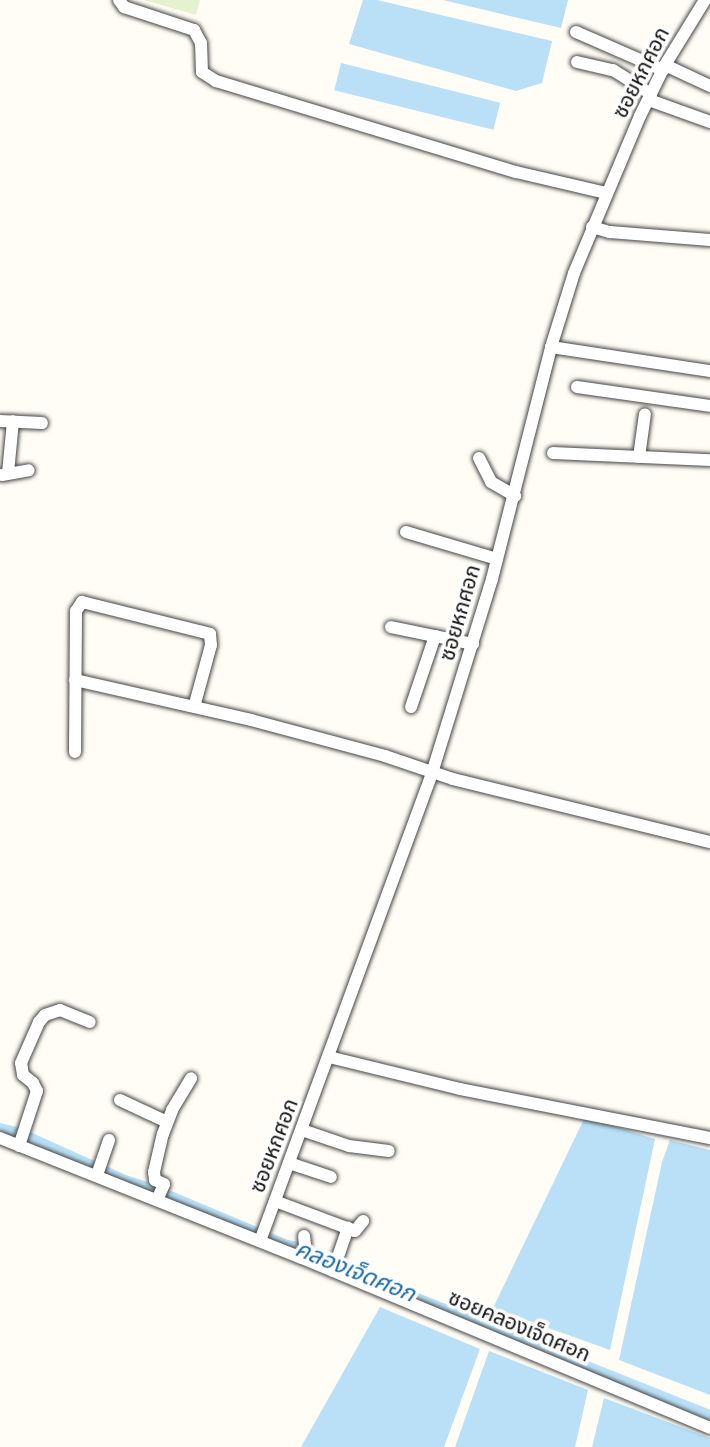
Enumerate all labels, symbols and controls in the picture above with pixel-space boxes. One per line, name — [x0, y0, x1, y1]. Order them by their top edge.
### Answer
street label: ซอยหกศอก — [608, 23, 676, 123]
street label: ซอยหกศอก — [435, 562, 487, 664]
street label: ซอยหกศอก — [246, 1095, 304, 1197]
water label: คลองเจ็ดศอก — [291, 1235, 419, 1309]
street label: ซอยคลองเจ็ดศอก — [444, 1286, 594, 1368]

